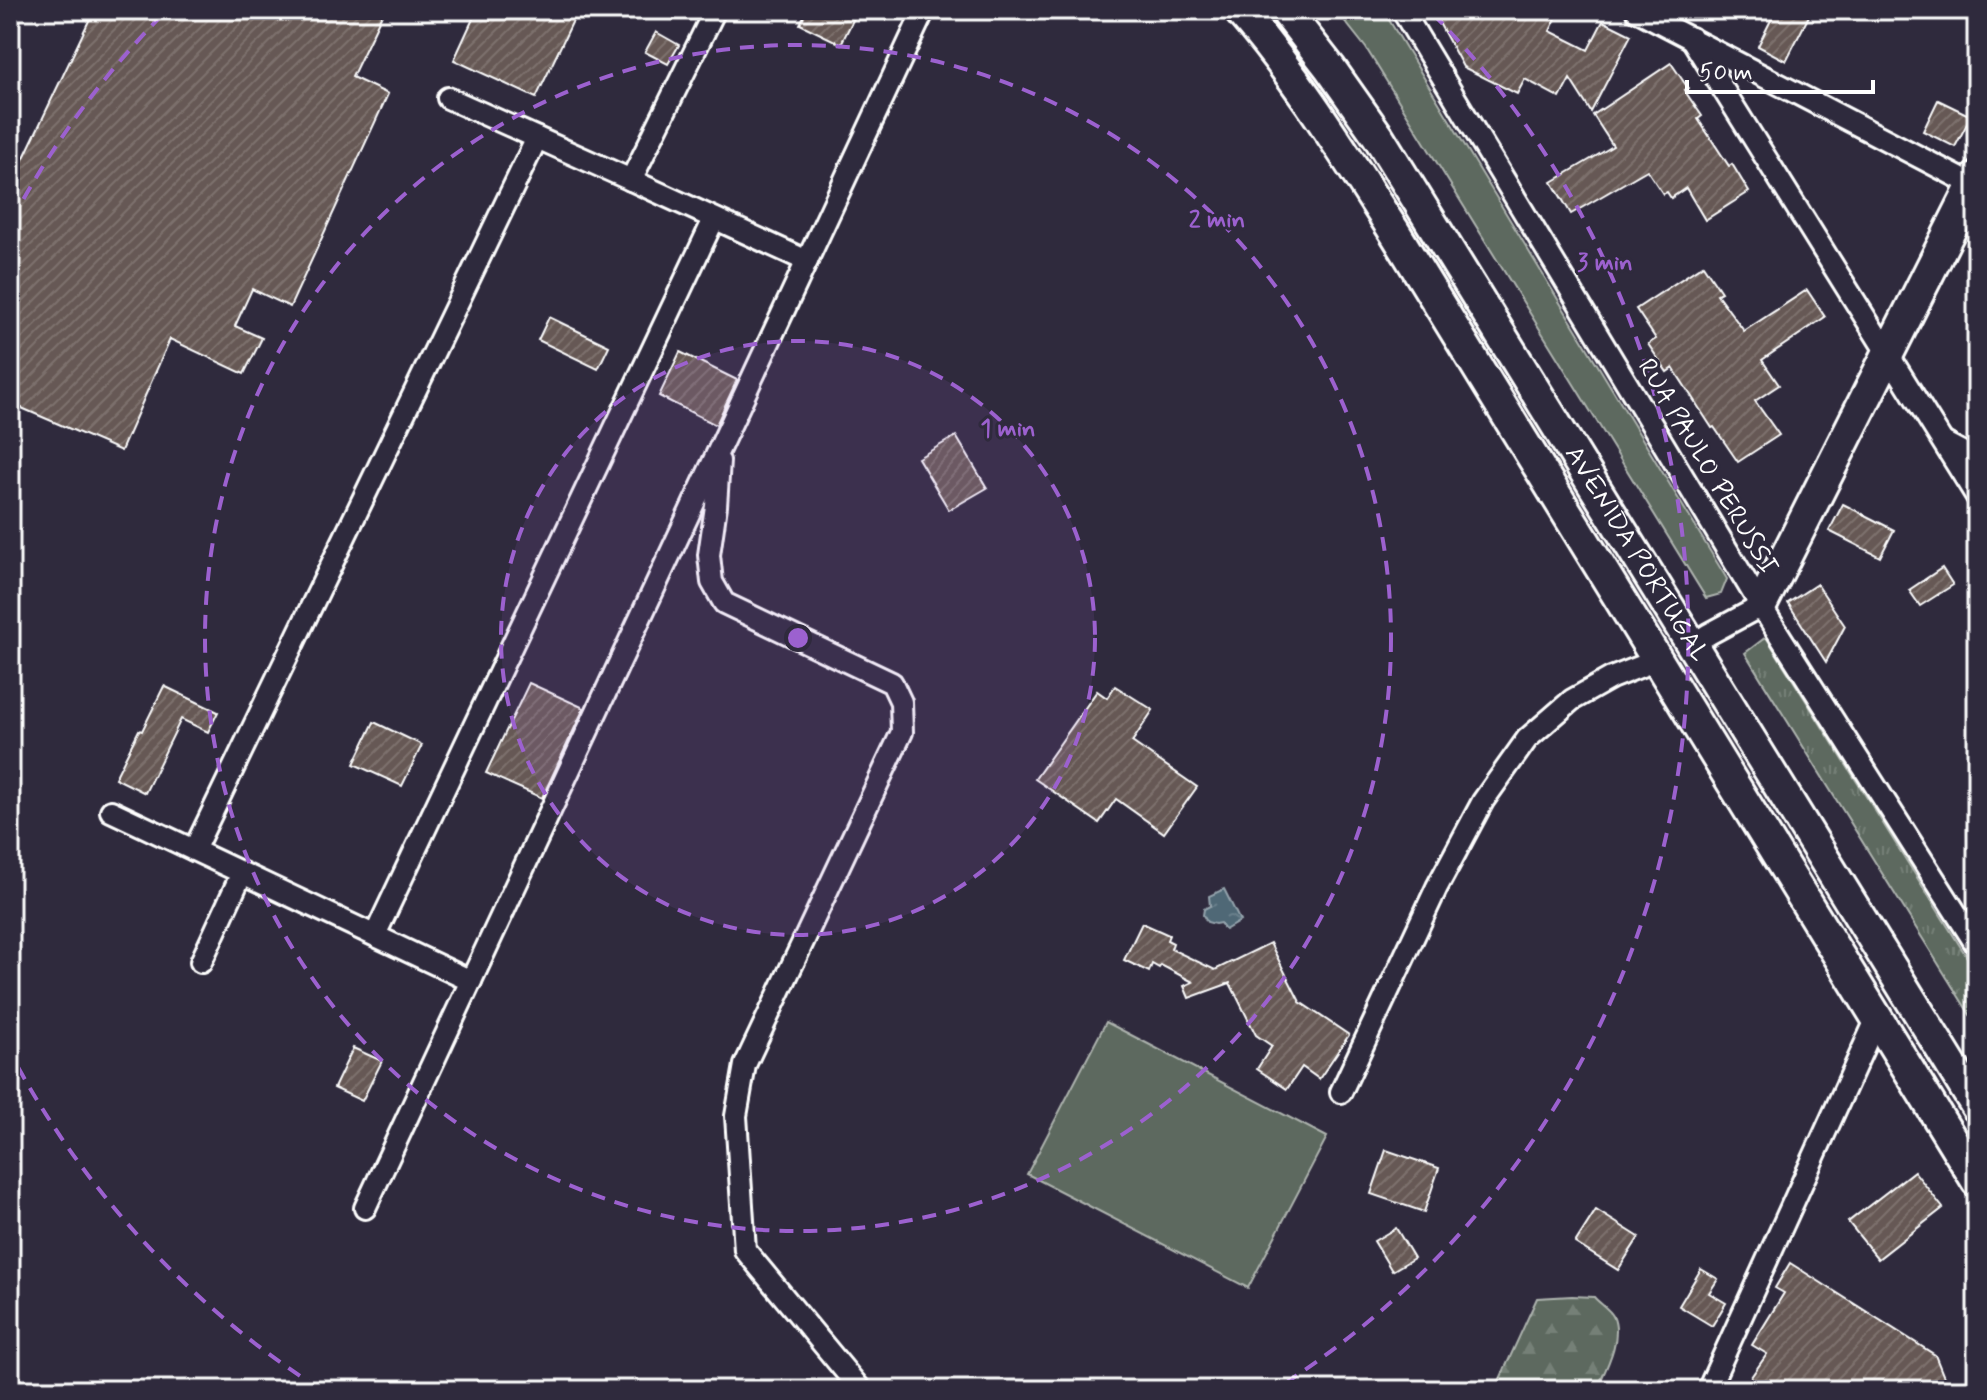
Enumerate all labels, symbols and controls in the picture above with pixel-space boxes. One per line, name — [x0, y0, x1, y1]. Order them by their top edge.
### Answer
scale bar — [1687, 44, 1873, 94]
text: 50 m — [1699, 58, 1753, 89]
text: 2 min — [1189, 205, 1245, 236]
text: 3 min — [1577, 248, 1633, 279]
street label: RUA PAULO PERUSSI — [1629, 353, 1785, 581]
text: 1 min — [980, 414, 1036, 445]
street label: AVENIDA PORTUGAL — [1556, 440, 1716, 669]
centre of rings — [784, 624, 812, 652]

